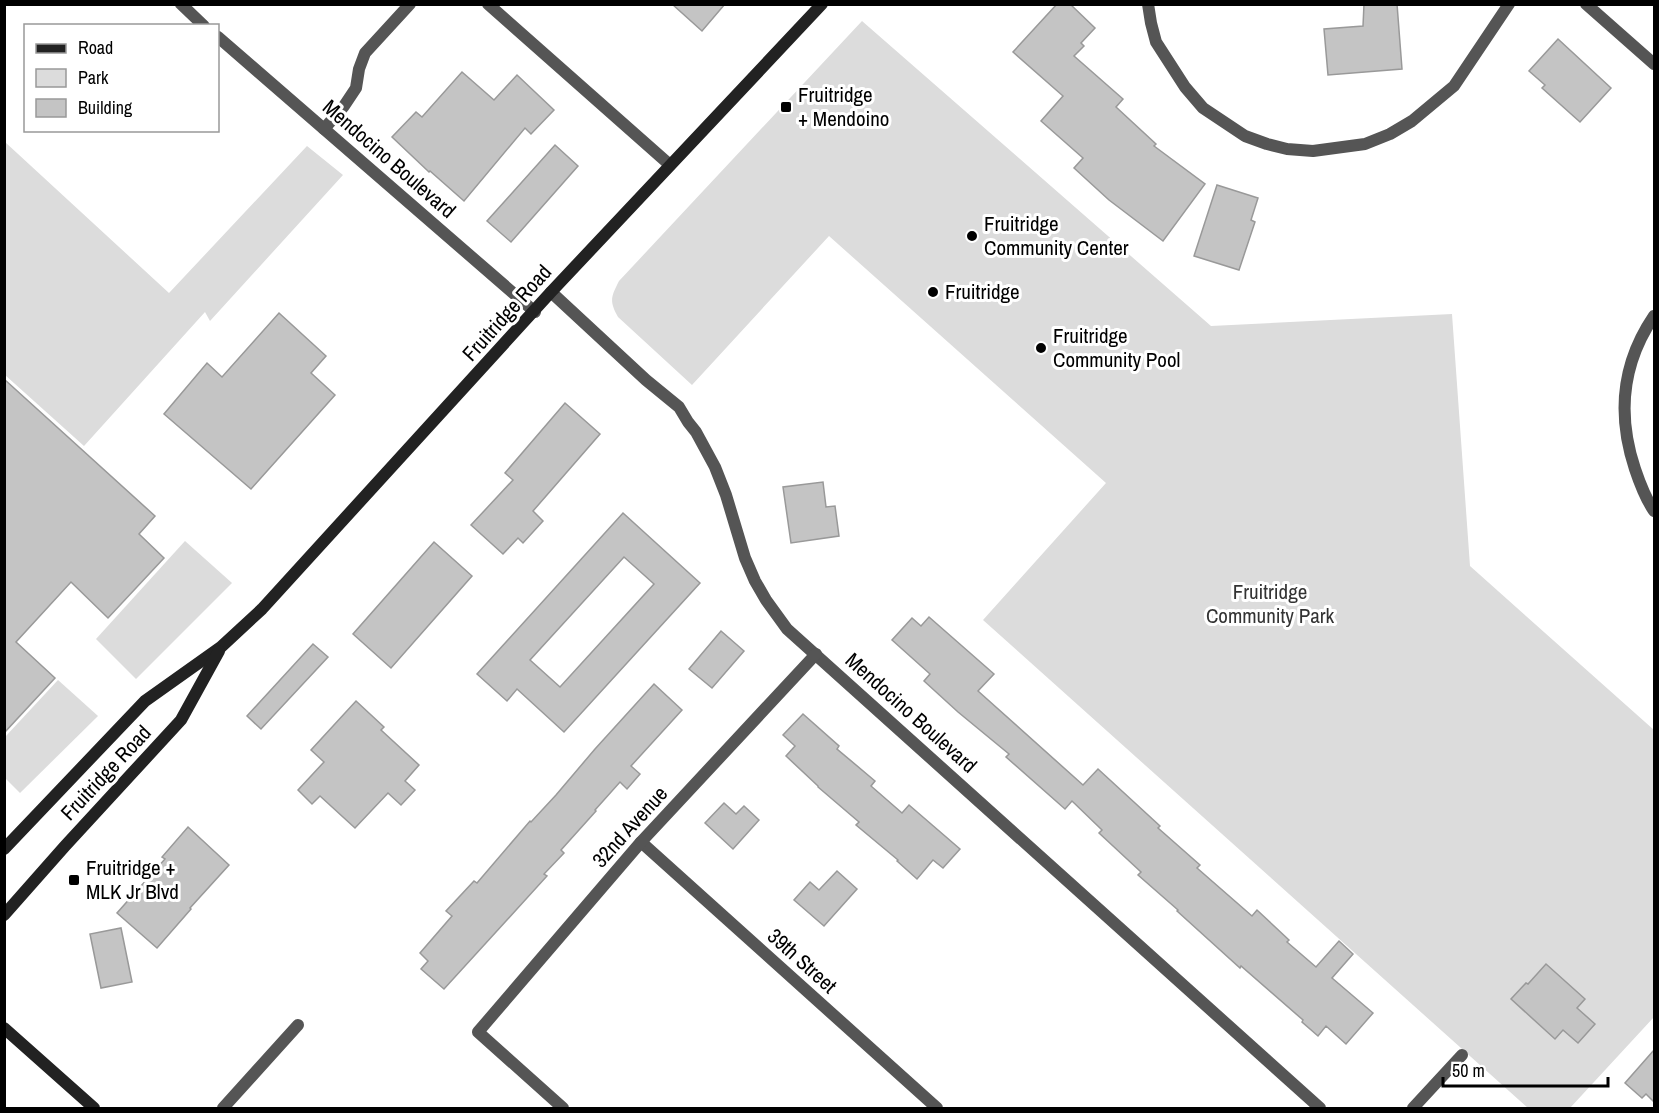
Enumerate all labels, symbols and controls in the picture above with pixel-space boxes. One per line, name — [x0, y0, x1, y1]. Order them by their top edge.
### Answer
legend — [24, 24, 219, 132]
text: Road — [78, 35, 113, 60]
text: Park — [78, 65, 109, 90]
place label: Fruitridge + Mendoino — [798, 80, 889, 133]
street label: Mendocino Boulevard — [317, 93, 462, 225]
text: Building — [78, 95, 133, 120]
marker: Fruitridge + Mendoino — [779, 100, 793, 114]
place label: Fruitridge Community Center — [984, 209, 1129, 262]
marker: Fruitridge Community Center — [965, 229, 979, 243]
street label: Fruitridge Road — [456, 258, 558, 367]
place label: Fruitridge — [945, 277, 1020, 306]
marker: Fruitridge — [926, 285, 940, 299]
place label: Fruitridge Community Pool — [1053, 321, 1180, 374]
marker: Fruitridge Community Pool — [1034, 341, 1048, 355]
park label: Fruitridge Community Park — [1206, 577, 1334, 630]
street label: Mendocino Boulevard — [839, 646, 983, 779]
street label: Fruitridge Road — [54, 719, 157, 827]
street label: 32nd Avenue — [585, 780, 674, 874]
place label: Fruitridge + MLK Jr Blvd — [86, 853, 179, 906]
marker: Fruitridge + MLK Jr Blvd — [67, 873, 81, 887]
street label: 39th Street — [761, 922, 843, 1000]
scale bar — [1443, 1050, 1608, 1088]
text: 50 m — [1452, 1058, 1485, 1083]

